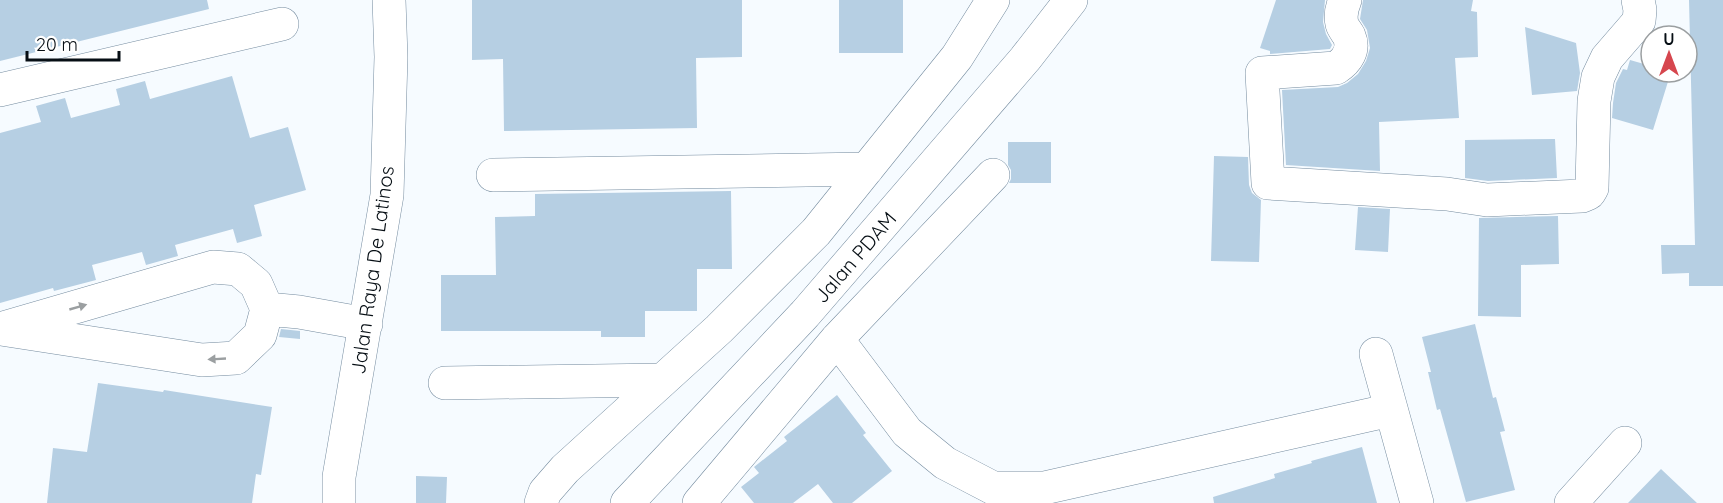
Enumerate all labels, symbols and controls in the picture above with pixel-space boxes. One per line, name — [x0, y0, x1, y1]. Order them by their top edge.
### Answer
scale bar — [27, 24, 118, 62]
north arrow — [1639, 24, 1699, 84]
text: U — [1663, 29, 1675, 49]
text: 20 m — [36, 33, 78, 56]
street label: Jalan Raya De Latinos — [345, 164, 399, 376]
street label: Jalan PDAM — [809, 206, 901, 308]
one-way arrow — [69, 302, 87, 311]
one-way arrow — [208, 355, 227, 364]

